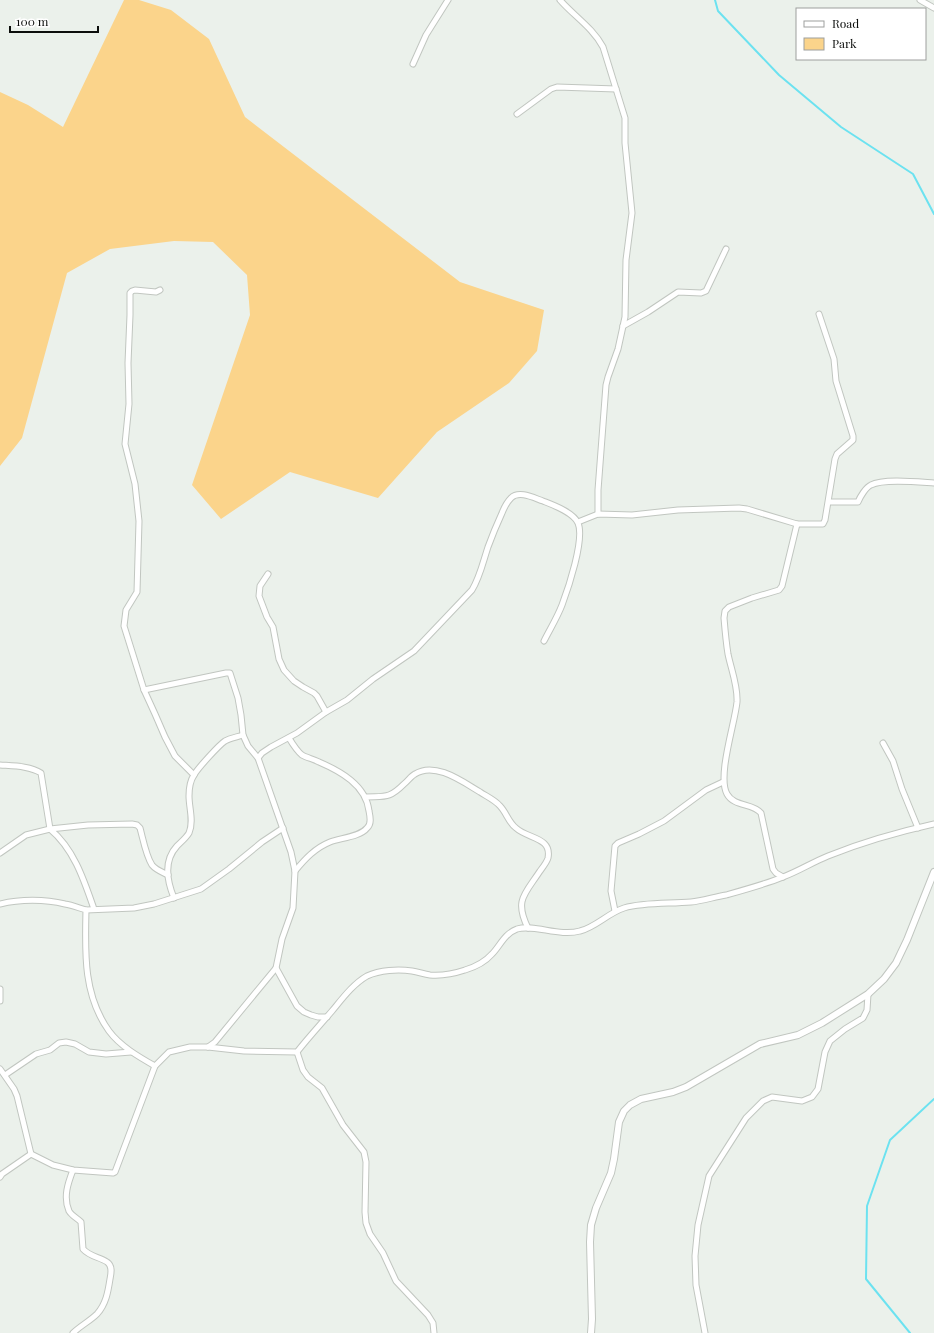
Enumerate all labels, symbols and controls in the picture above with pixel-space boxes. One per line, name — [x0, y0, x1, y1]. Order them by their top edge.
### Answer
scale bar — [10, 8, 98, 34]
legend — [796, 8, 926, 60]
text: 100 m — [16, 13, 49, 29]
text: Road — [832, 15, 859, 31]
text: Park — [832, 35, 857, 51]

